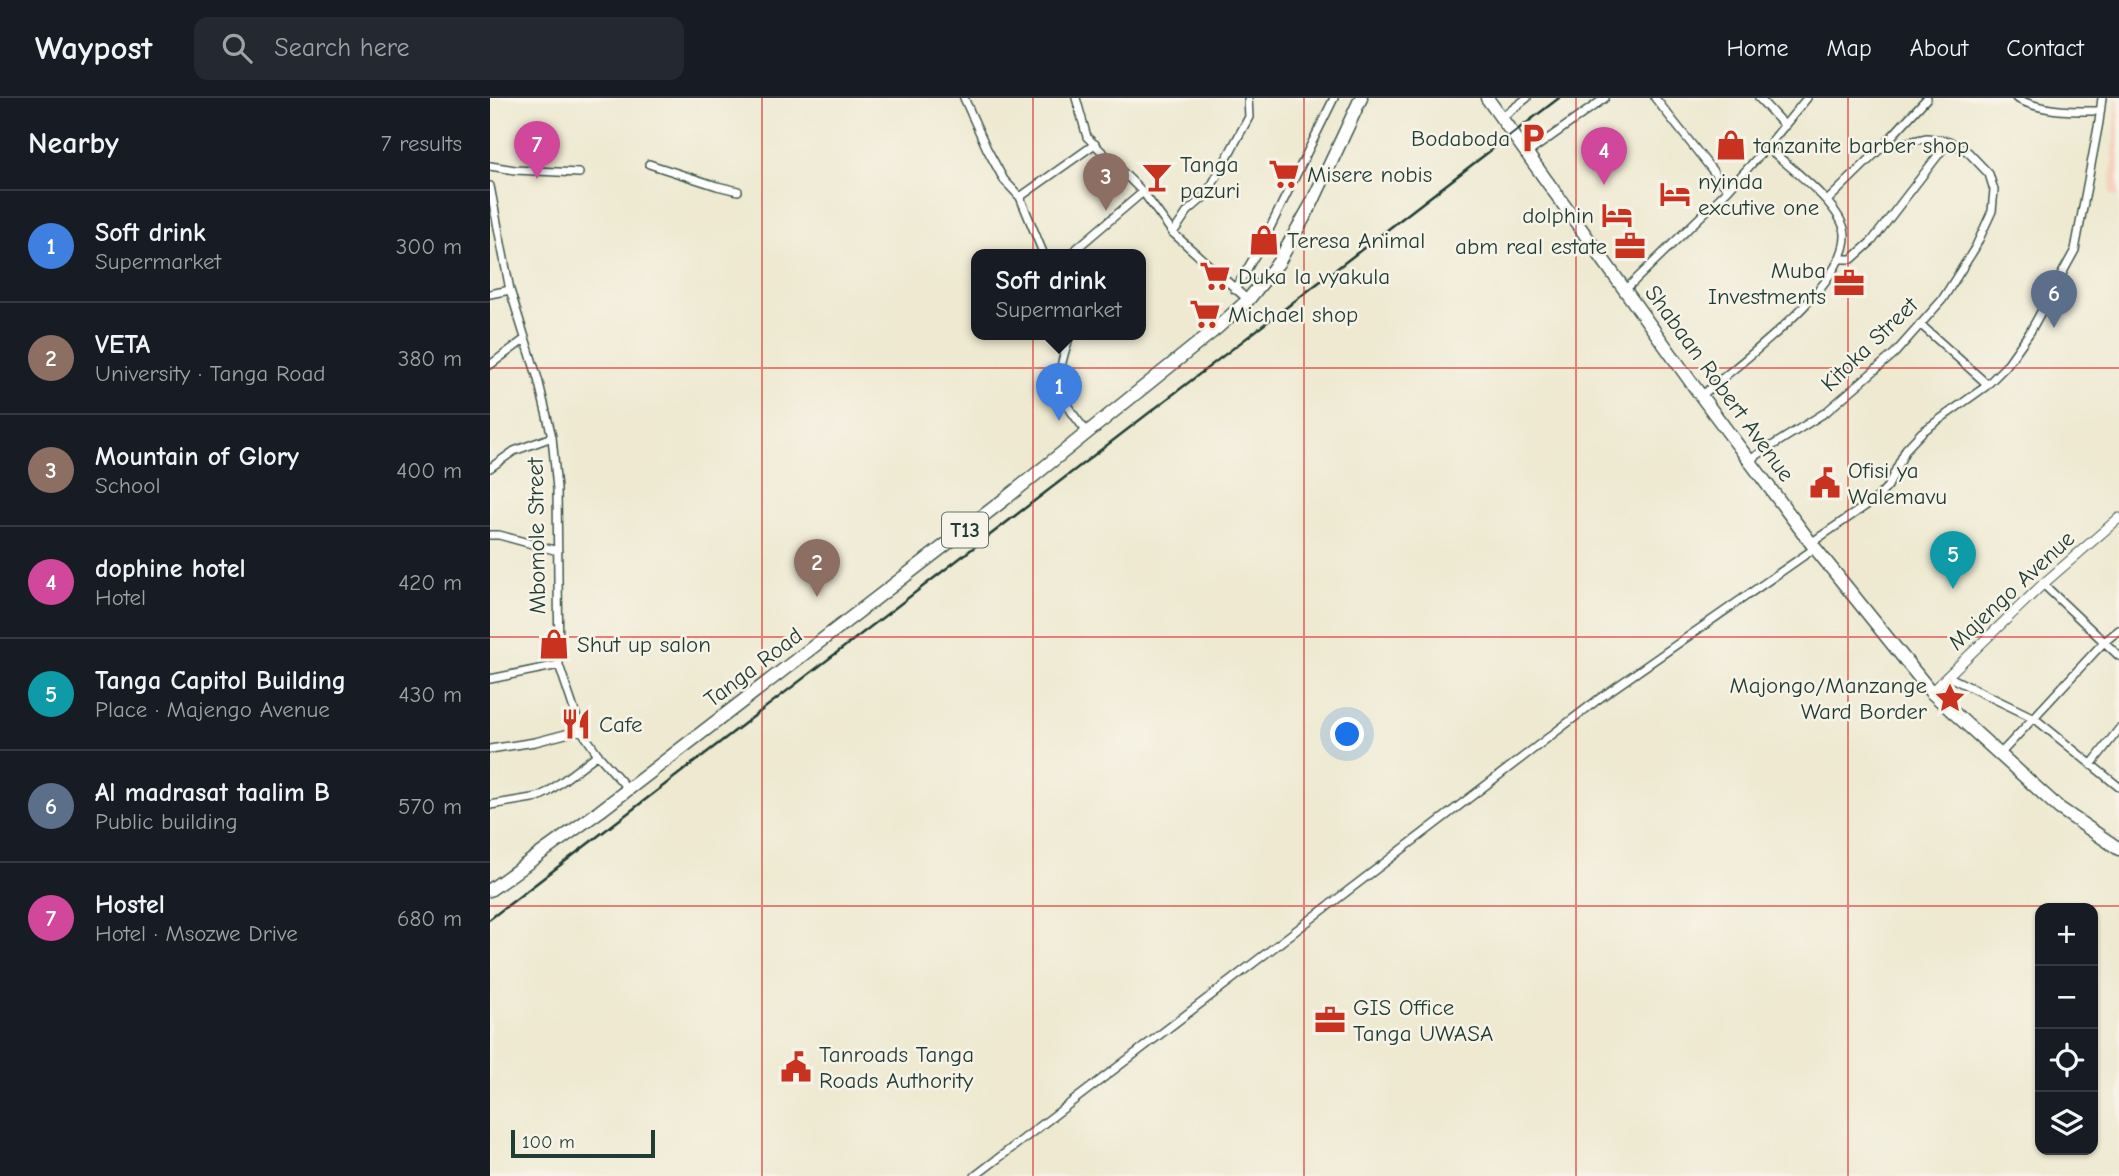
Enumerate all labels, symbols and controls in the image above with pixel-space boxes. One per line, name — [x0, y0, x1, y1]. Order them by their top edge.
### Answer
search box — [194, 17, 684, 80]
text: Waypost — [35, 29, 152, 67]
icon: search — [218, 29, 256, 67]
text: Search here — [274, 33, 410, 63]
text: Home — [1727, 34, 1788, 62]
text: Map — [1826, 34, 1872, 62]
text: About — [1910, 34, 1968, 62]
text: Contact — [2006, 34, 2084, 62]
pin: 7 — [514, 121, 560, 179]
parking icon: Bodaboda — [1516, 121, 1550, 155]
place label: Bodaboda — [1411, 125, 1510, 152]
text: Nearby — [28, 126, 119, 161]
pin: 4 — [1581, 127, 1627, 185]
shop icon: tanzanite barber shop — [1714, 128, 1748, 162]
text: 7 results — [381, 130, 462, 157]
place label: tanzanite barber shop — [1753, 132, 1969, 159]
place label: Tanga pazuri — [1180, 151, 1240, 204]
pin: 3 — [1083, 153, 1129, 211]
supermarket icon: Misere nobis — [1267, 157, 1301, 191]
bar icon: Tanga pazuri — [1140, 160, 1174, 194]
place label: Misere nobis — [1307, 161, 1432, 188]
place label: nyinda excutive one — [1698, 168, 1819, 221]
hotel icon: nyinda excutive one — [1658, 177, 1692, 211]
hotel icon: dolphin — [1600, 198, 1634, 232]
place label: dolphin — [1522, 202, 1594, 229]
text: Soft drink — [95, 218, 206, 248]
shop icon: Teresa Animal — [1247, 223, 1281, 257]
place label: Teresa Animal — [1287, 227, 1425, 254]
office icon: abm real estate — [1613, 229, 1647, 263]
text: 1 — [46, 233, 56, 260]
text: 300 m — [396, 233, 462, 260]
place label: abm real estate — [1455, 233, 1607, 260]
text: Supermarket — [95, 248, 221, 275]
popup — [971, 249, 1146, 340]
place label: Muba Investments — [1708, 257, 1826, 310]
supermarket icon: Duka la vyakula — [1198, 259, 1232, 293]
place label: Duka la vyakula — [1238, 263, 1390, 290]
text: Soft drink — [995, 266, 1106, 296]
office icon: Muba Investments — [1832, 266, 1866, 300]
pin: 6 — [2031, 270, 2077, 328]
street label: Shabaan Robert Avenue — [1639, 280, 1800, 487]
street label: Kitoka Street — [1815, 291, 1924, 397]
text: Supermarket — [995, 296, 1122, 323]
supermarket icon: Michael shop — [1188, 297, 1222, 331]
place label: Michael shop — [1228, 301, 1358, 328]
text: VETA — [95, 330, 150, 360]
text: 2 — [45, 345, 57, 372]
text: 380 m — [398, 345, 462, 372]
text: University · Tanga Road — [95, 360, 326, 387]
pin: 1 — [1036, 363, 1082, 421]
text: Mountain of Glory — [95, 442, 299, 472]
street label: Mbomole Street — [522, 456, 551, 615]
text: 3 — [45, 457, 57, 484]
text: 400 m — [396, 457, 462, 484]
place label: Ofisi ya Walemavu — [1848, 457, 1947, 510]
public building icon: Ofisi ya Walemavu — [1808, 466, 1842, 500]
text: School — [95, 472, 160, 499]
road number: T13 — [942, 512, 988, 548]
street label: Majengo Avenue — [1943, 525, 2080, 656]
pin: 5 — [1930, 531, 1976, 589]
pin: 2 — [794, 539, 840, 597]
text: dophine hotel — [95, 554, 246, 584]
text: 4 — [46, 569, 56, 596]
text: 420 m — [398, 569, 462, 596]
text: Hotel — [95, 584, 146, 611]
street label: Tanga Road — [699, 622, 808, 713]
shop icon: Shut up salon — [537, 627, 571, 661]
place label: Shut up salon — [577, 631, 711, 658]
text: Tanga Capitol Building — [95, 666, 346, 696]
place label: Majongo/Manzange Ward Border — [1730, 672, 1928, 725]
text: 5 — [45, 681, 57, 708]
text: 430 m — [399, 681, 462, 708]
place icon: Majongo/Manzange Ward Border — [1933, 681, 1967, 715]
text: Place · Majengo Avenue — [95, 696, 330, 723]
restaurant icon: Cafe — [559, 707, 593, 741]
place label: Cafe — [599, 711, 643, 738]
your location — [1330, 717, 1364, 751]
text: Al madrasat taalim B — [95, 778, 330, 808]
text: 6 — [45, 793, 57, 820]
text: 570 m — [398, 793, 462, 820]
text: Public building — [95, 808, 238, 835]
text: Hostel — [95, 890, 165, 920]
map controls — [2035, 903, 2098, 1155]
button: + — [2035, 903, 2098, 966]
text: 7 — [46, 905, 56, 932]
text: 680 m — [397, 905, 462, 932]
text: Hotel · Msozwe Drive — [95, 920, 298, 947]
button: − — [2035, 966, 2098, 1029]
place label: GIS Office Tanga UWASA — [1353, 994, 1493, 1047]
office icon: GIS Office Tanga UWASA — [1313, 1003, 1347, 1037]
button: locate — [2035, 1029, 2098, 1092]
place label: Tanroads Tanga Roads Authority — [819, 1041, 974, 1094]
public building icon: Tanroads Tanga Roads Authority — [779, 1050, 813, 1084]
button: layers — [2035, 1092, 2098, 1155]
scale bar — [511, 1127, 654, 1159]
text: 100 m — [522, 1131, 575, 1153]

